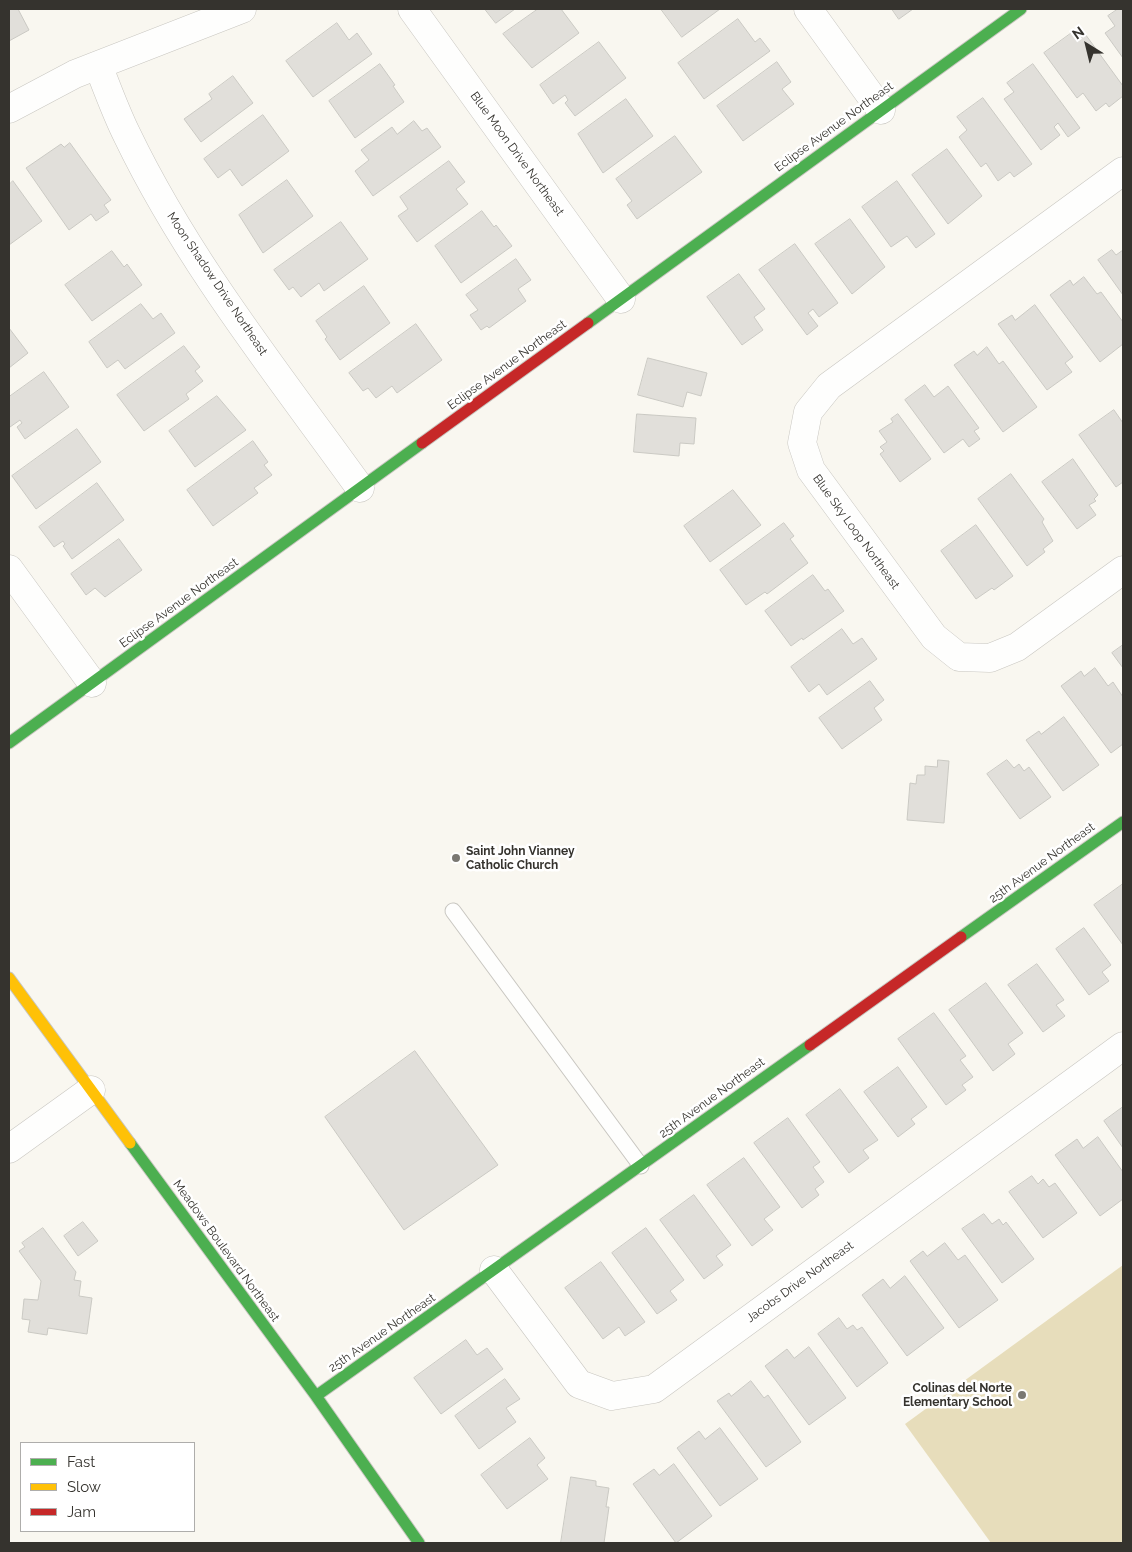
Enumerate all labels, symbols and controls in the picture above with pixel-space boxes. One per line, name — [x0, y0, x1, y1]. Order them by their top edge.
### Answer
north arrow — [1062, 20, 1112, 70]
text: N — [1069, 23, 1087, 42]
street label: Eclipse Avenue Northeast — [772, 79, 896, 175]
street label: Blue Moon Drive Northeast — [467, 89, 567, 219]
street label: Moon Shadow Drive Northeast — [164, 210, 270, 358]
street label: Eclipse Avenue Northeast — [445, 317, 569, 413]
street label: Blue Sky Loop Northeast — [810, 472, 902, 592]
street label: Eclipse Avenue Northeast — [117, 555, 241, 651]
street label: 25th Avenue Northeast — [986, 820, 1098, 906]
place label: Saint John Vianney Catholic Church — [466, 844, 575, 872]
marker: Saint John Vianney Catholic Church — [450, 852, 462, 864]
street label: 25th Avenue Northeast — [656, 1055, 768, 1141]
street label: Meadows Boulevard Northeast — [170, 1177, 282, 1325]
street label: Jacobs Drive Northeast — [744, 1238, 856, 1326]
street label: 25th Avenue Northeast — [326, 1291, 438, 1375]
place label: Colinas del Norte Elementary School — [903, 1381, 1012, 1409]
marker: Colinas del Norte Elementary School — [1016, 1389, 1028, 1401]
legend — [20, 1442, 195, 1532]
text: Fast — [67, 1453, 95, 1471]
text: Slow — [67, 1478, 101, 1496]
text: Jam — [67, 1503, 96, 1521]

